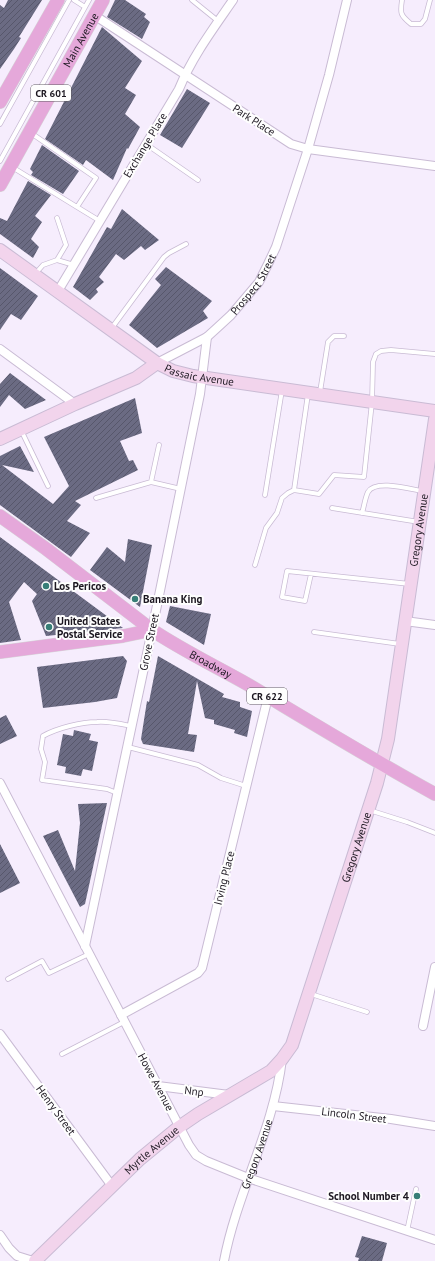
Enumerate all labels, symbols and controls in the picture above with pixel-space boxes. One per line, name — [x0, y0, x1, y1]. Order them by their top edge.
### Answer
street label: Main Avenue — [60, 10, 102, 70]
road number: CR 601 — [31, 85, 71, 101]
street label: Park Place — [230, 101, 278, 139]
street label: Exchange Place — [120, 110, 170, 180]
street label: Prospect Street — [227, 251, 279, 318]
street label: Passaic Avenue — [162, 361, 235, 389]
street label: Gregory Avenue — [406, 492, 431, 567]
place label: Los Pericos — [54, 579, 106, 593]
marker: Los Pericos — [41, 581, 51, 591]
place label: Banana King — [143, 592, 202, 606]
marker: Banana King — [130, 594, 140, 604]
street label: Grove Street — [136, 612, 162, 672]
place label: United States Postal Service — [57, 614, 123, 641]
marker: United States Postal Service — [44, 622, 54, 632]
street label: Broadway — [187, 647, 235, 682]
road number: CR 622 — [247, 688, 287, 704]
street label: Gregory Avenue — [338, 810, 374, 884]
street label: Irving Place — [211, 849, 238, 906]
street label: Howe Avenue — [135, 1051, 177, 1114]
street label: Henry Street — [33, 1082, 79, 1138]
street label: Nnp — [184, 1083, 205, 1099]
street label: Lincoln Street — [321, 1104, 388, 1126]
street label: Gregory Avenue — [238, 1117, 276, 1191]
street label: Myrtle Avenue — [121, 1123, 182, 1177]
place label: School Number 4 — [328, 1189, 410, 1203]
marker: School Number 4 — [412, 1191, 422, 1201]

